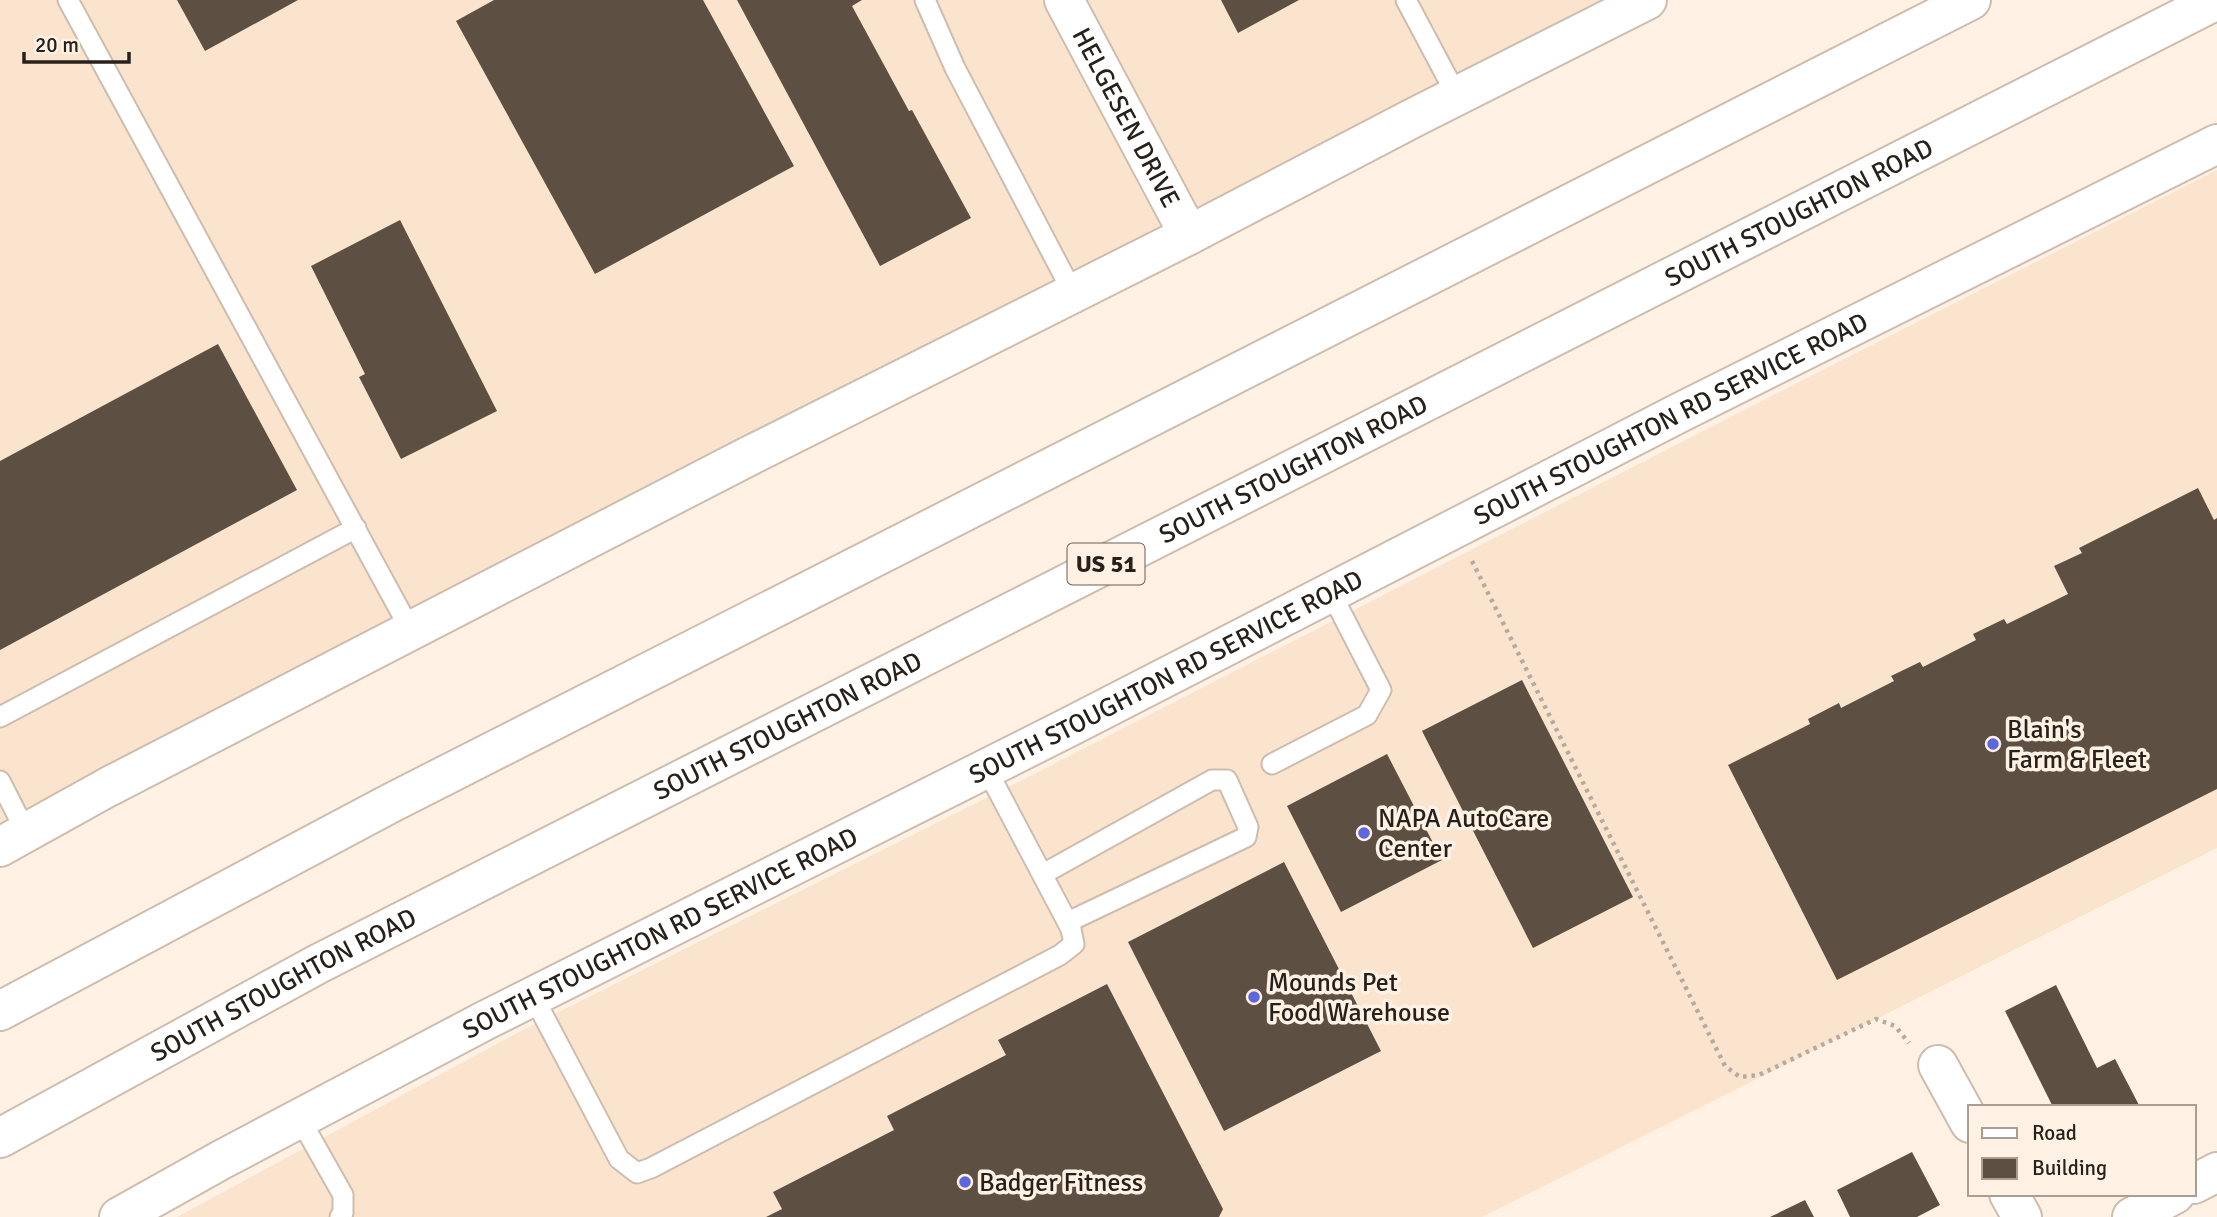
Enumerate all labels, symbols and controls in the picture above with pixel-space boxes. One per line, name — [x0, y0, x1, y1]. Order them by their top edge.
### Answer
scale bar — [24, 21, 130, 65]
street label: HELGESEN DRIVE — [1065, 23, 1186, 213]
text: 20 m — [35, 32, 79, 58]
street label: SOUTH STOUGHTON ROAD — [1660, 132, 1939, 295]
street label: SOUTH STOUGHTON RD SERVICE ROAD — [1468, 306, 1873, 533]
street label: SOUTH STOUGHTON ROAD — [1154, 388, 1433, 551]
road number: US 51 — [1068, 544, 1144, 584]
street label: SOUTH STOUGHTON RD SERVICE ROAD — [964, 564, 1368, 792]
street label: SOUTH STOUGHTON ROAD — [648, 645, 927, 808]
place label: Blain's Farm & Fleet — [2007, 714, 2147, 776]
marker: Blain's Farm & Fleet — [1985, 736, 2001, 752]
place label: NAPA AutoCare Center — [1378, 803, 1549, 865]
street label: SOUTH STOUGHTON RD SERVICE ROAD — [457, 821, 863, 1047]
marker: NAPA AutoCare Center — [1356, 825, 1372, 841]
street label: SOUTH STOUGHTON ROAD — [145, 902, 422, 1070]
place label: Mounds Pet Food Warehouse — [1268, 967, 1450, 1029]
marker: Mounds Pet Food Warehouse — [1246, 989, 1262, 1005]
legend — [1968, 1105, 2196, 1196]
text: Road — [2032, 1120, 2077, 1146]
text: Building — [2032, 1155, 2107, 1181]
place label: Badger Fitness — [979, 1167, 1143, 1199]
marker: Badger Fitness — [957, 1174, 973, 1190]

